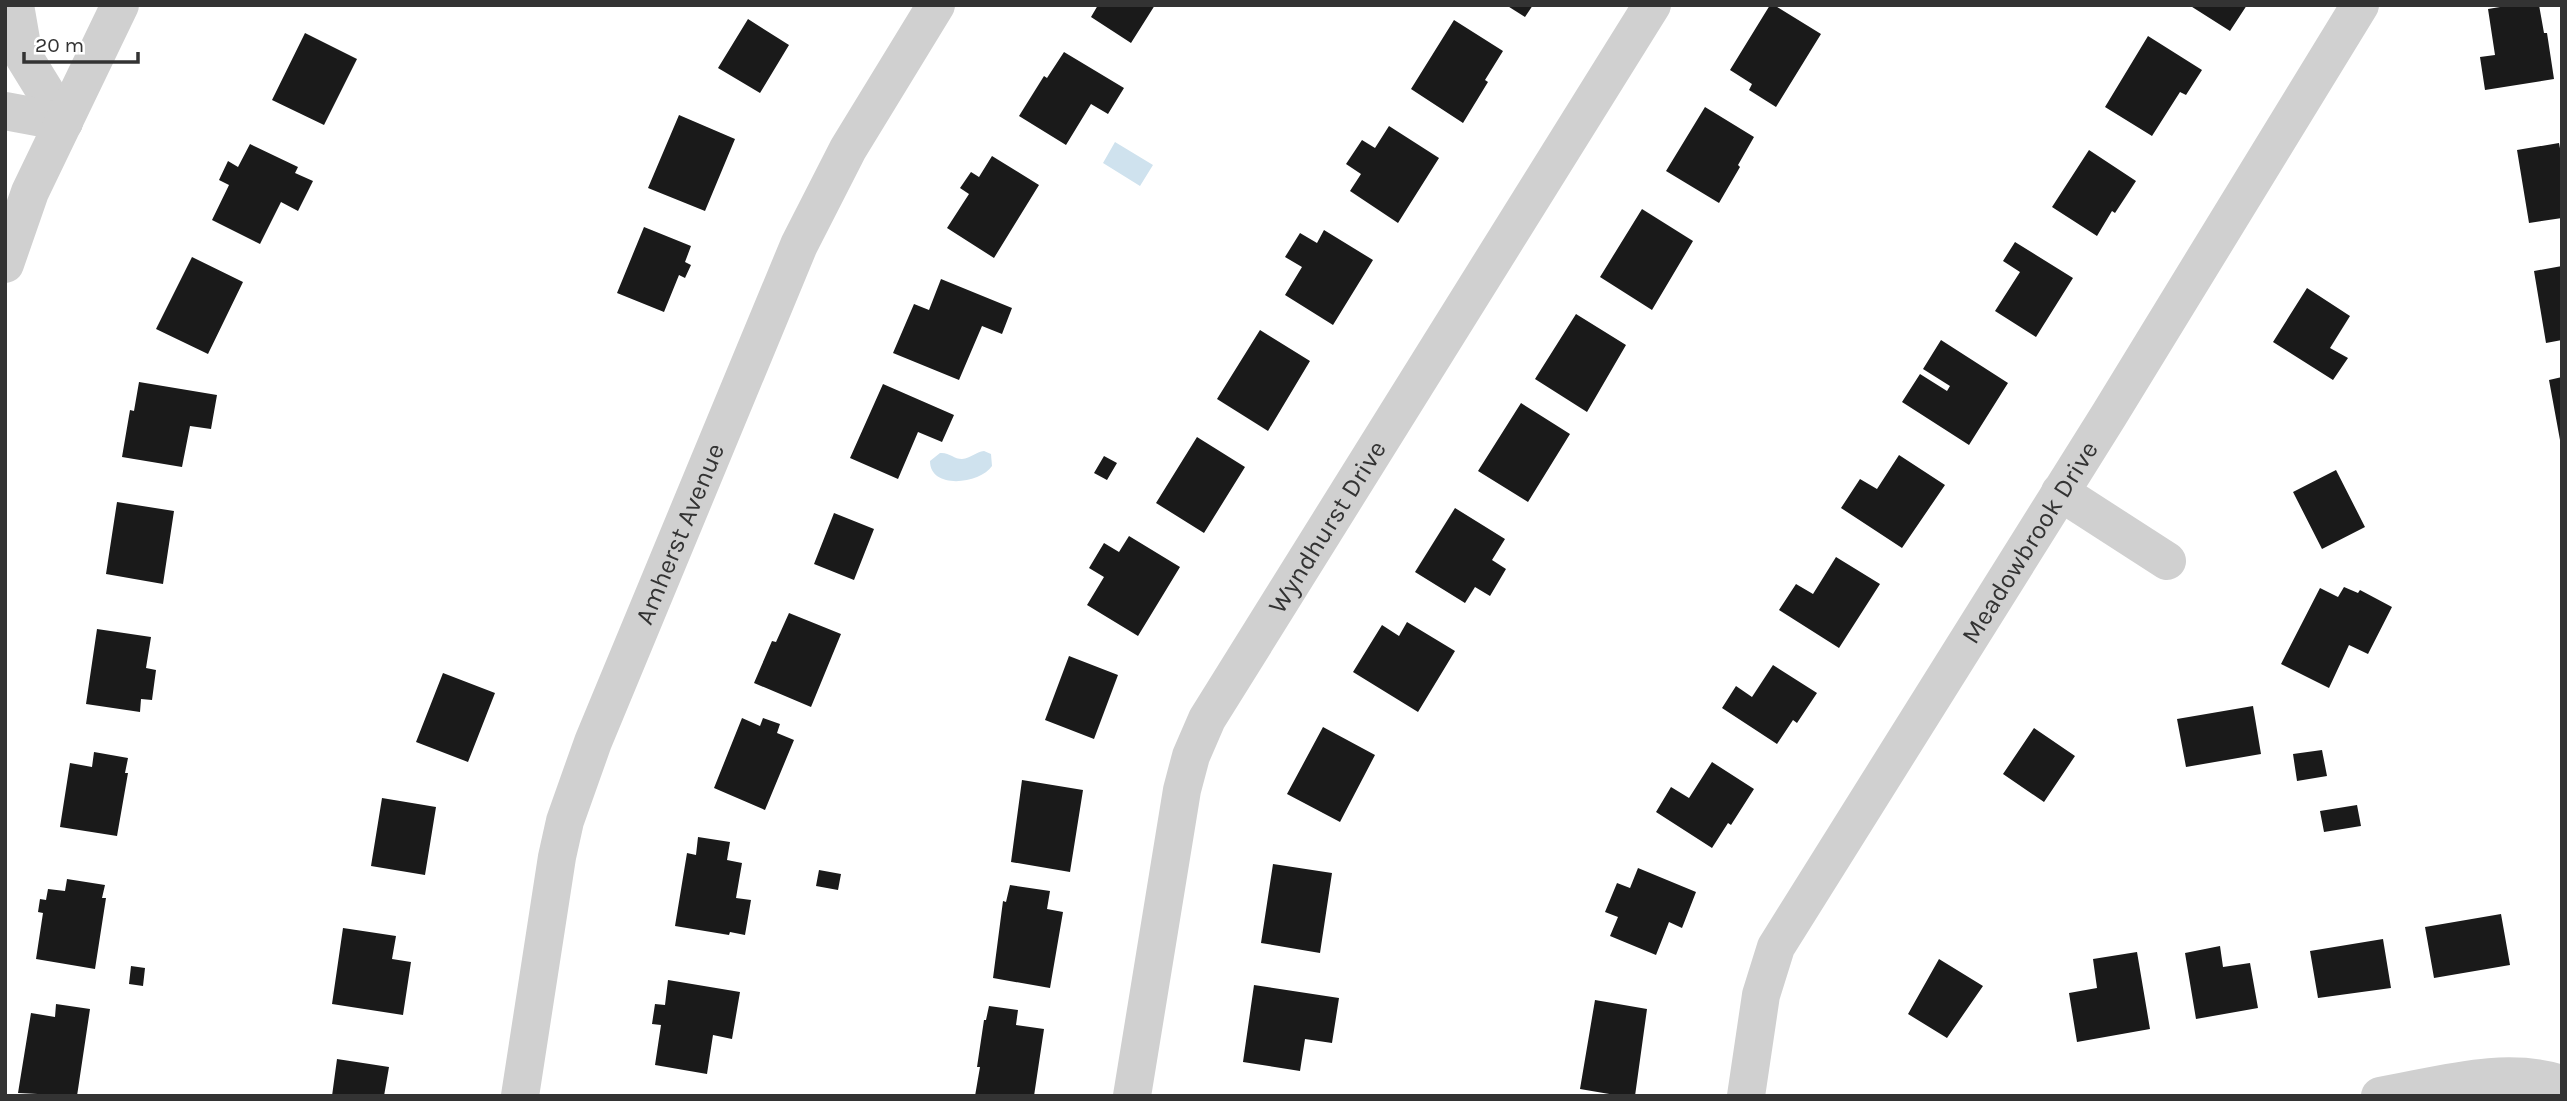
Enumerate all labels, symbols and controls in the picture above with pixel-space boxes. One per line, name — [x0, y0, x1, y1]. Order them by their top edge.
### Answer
scale bar — [24, 21, 138, 65]
text: 20 m — [35, 33, 84, 57]
street label: Wyndhurst Drive — [1262, 435, 1393, 619]
street label: Meadowbrook Drive — [1955, 435, 2105, 649]
street label: Amherst Avenue — [629, 439, 731, 629]

